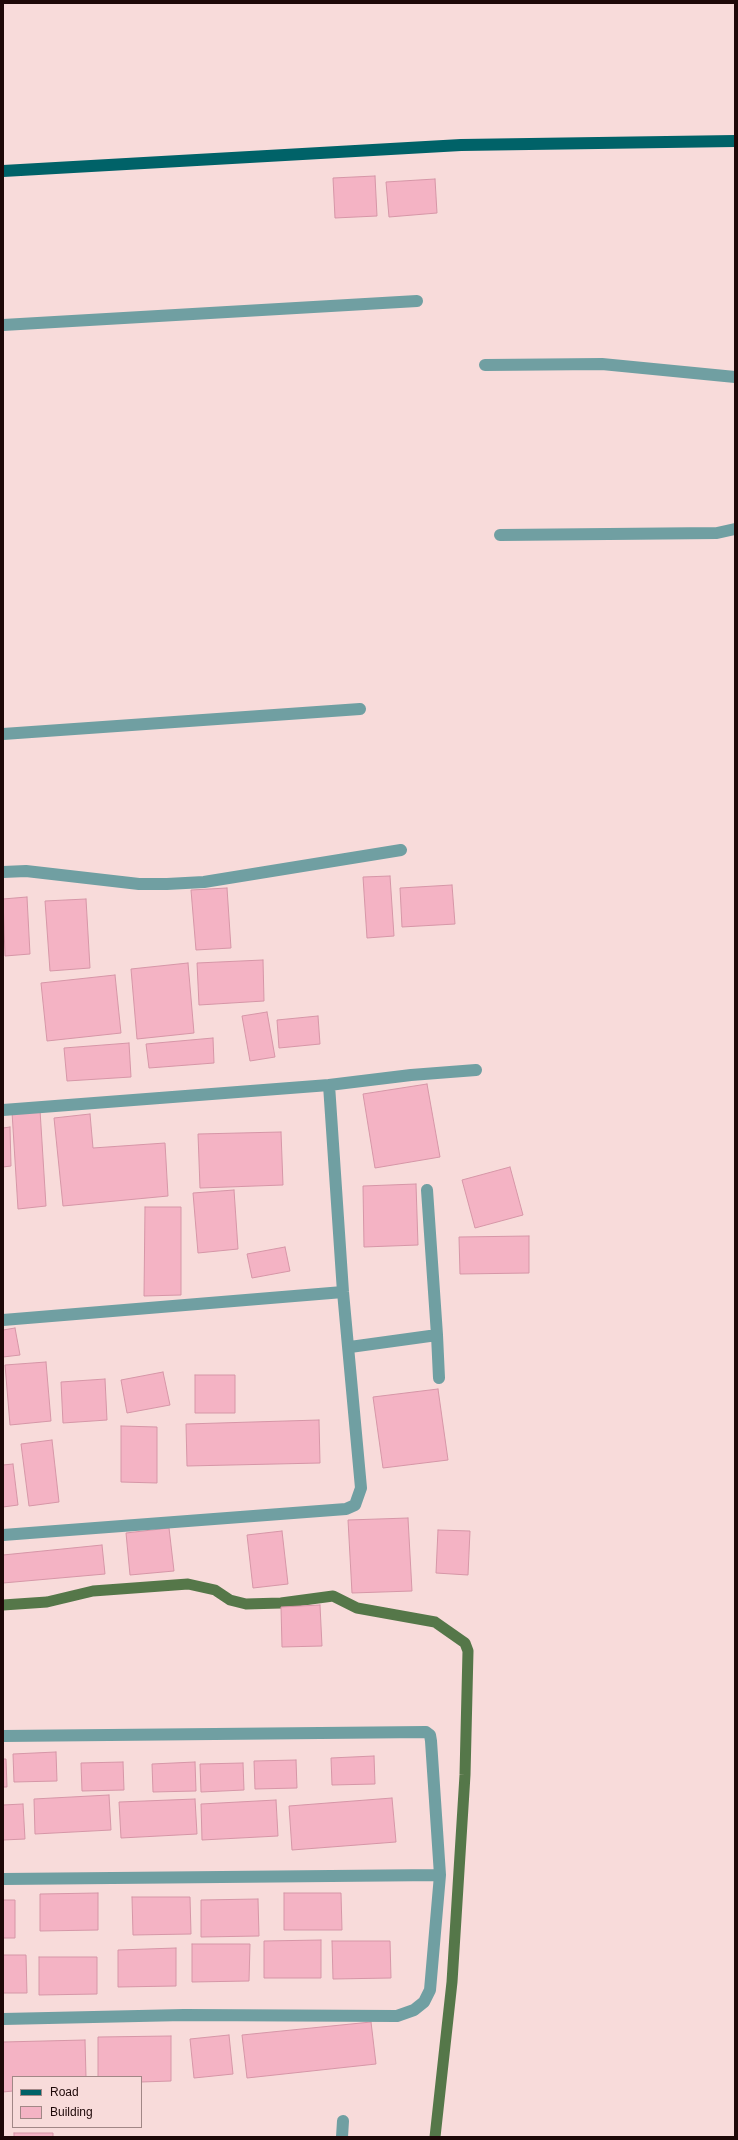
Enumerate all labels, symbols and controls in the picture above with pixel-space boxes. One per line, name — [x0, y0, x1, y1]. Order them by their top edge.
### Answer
legend — [12, 2076, 142, 2128]
text: Road — [50, 2085, 79, 2099]
text: Building — [50, 2105, 93, 2119]

